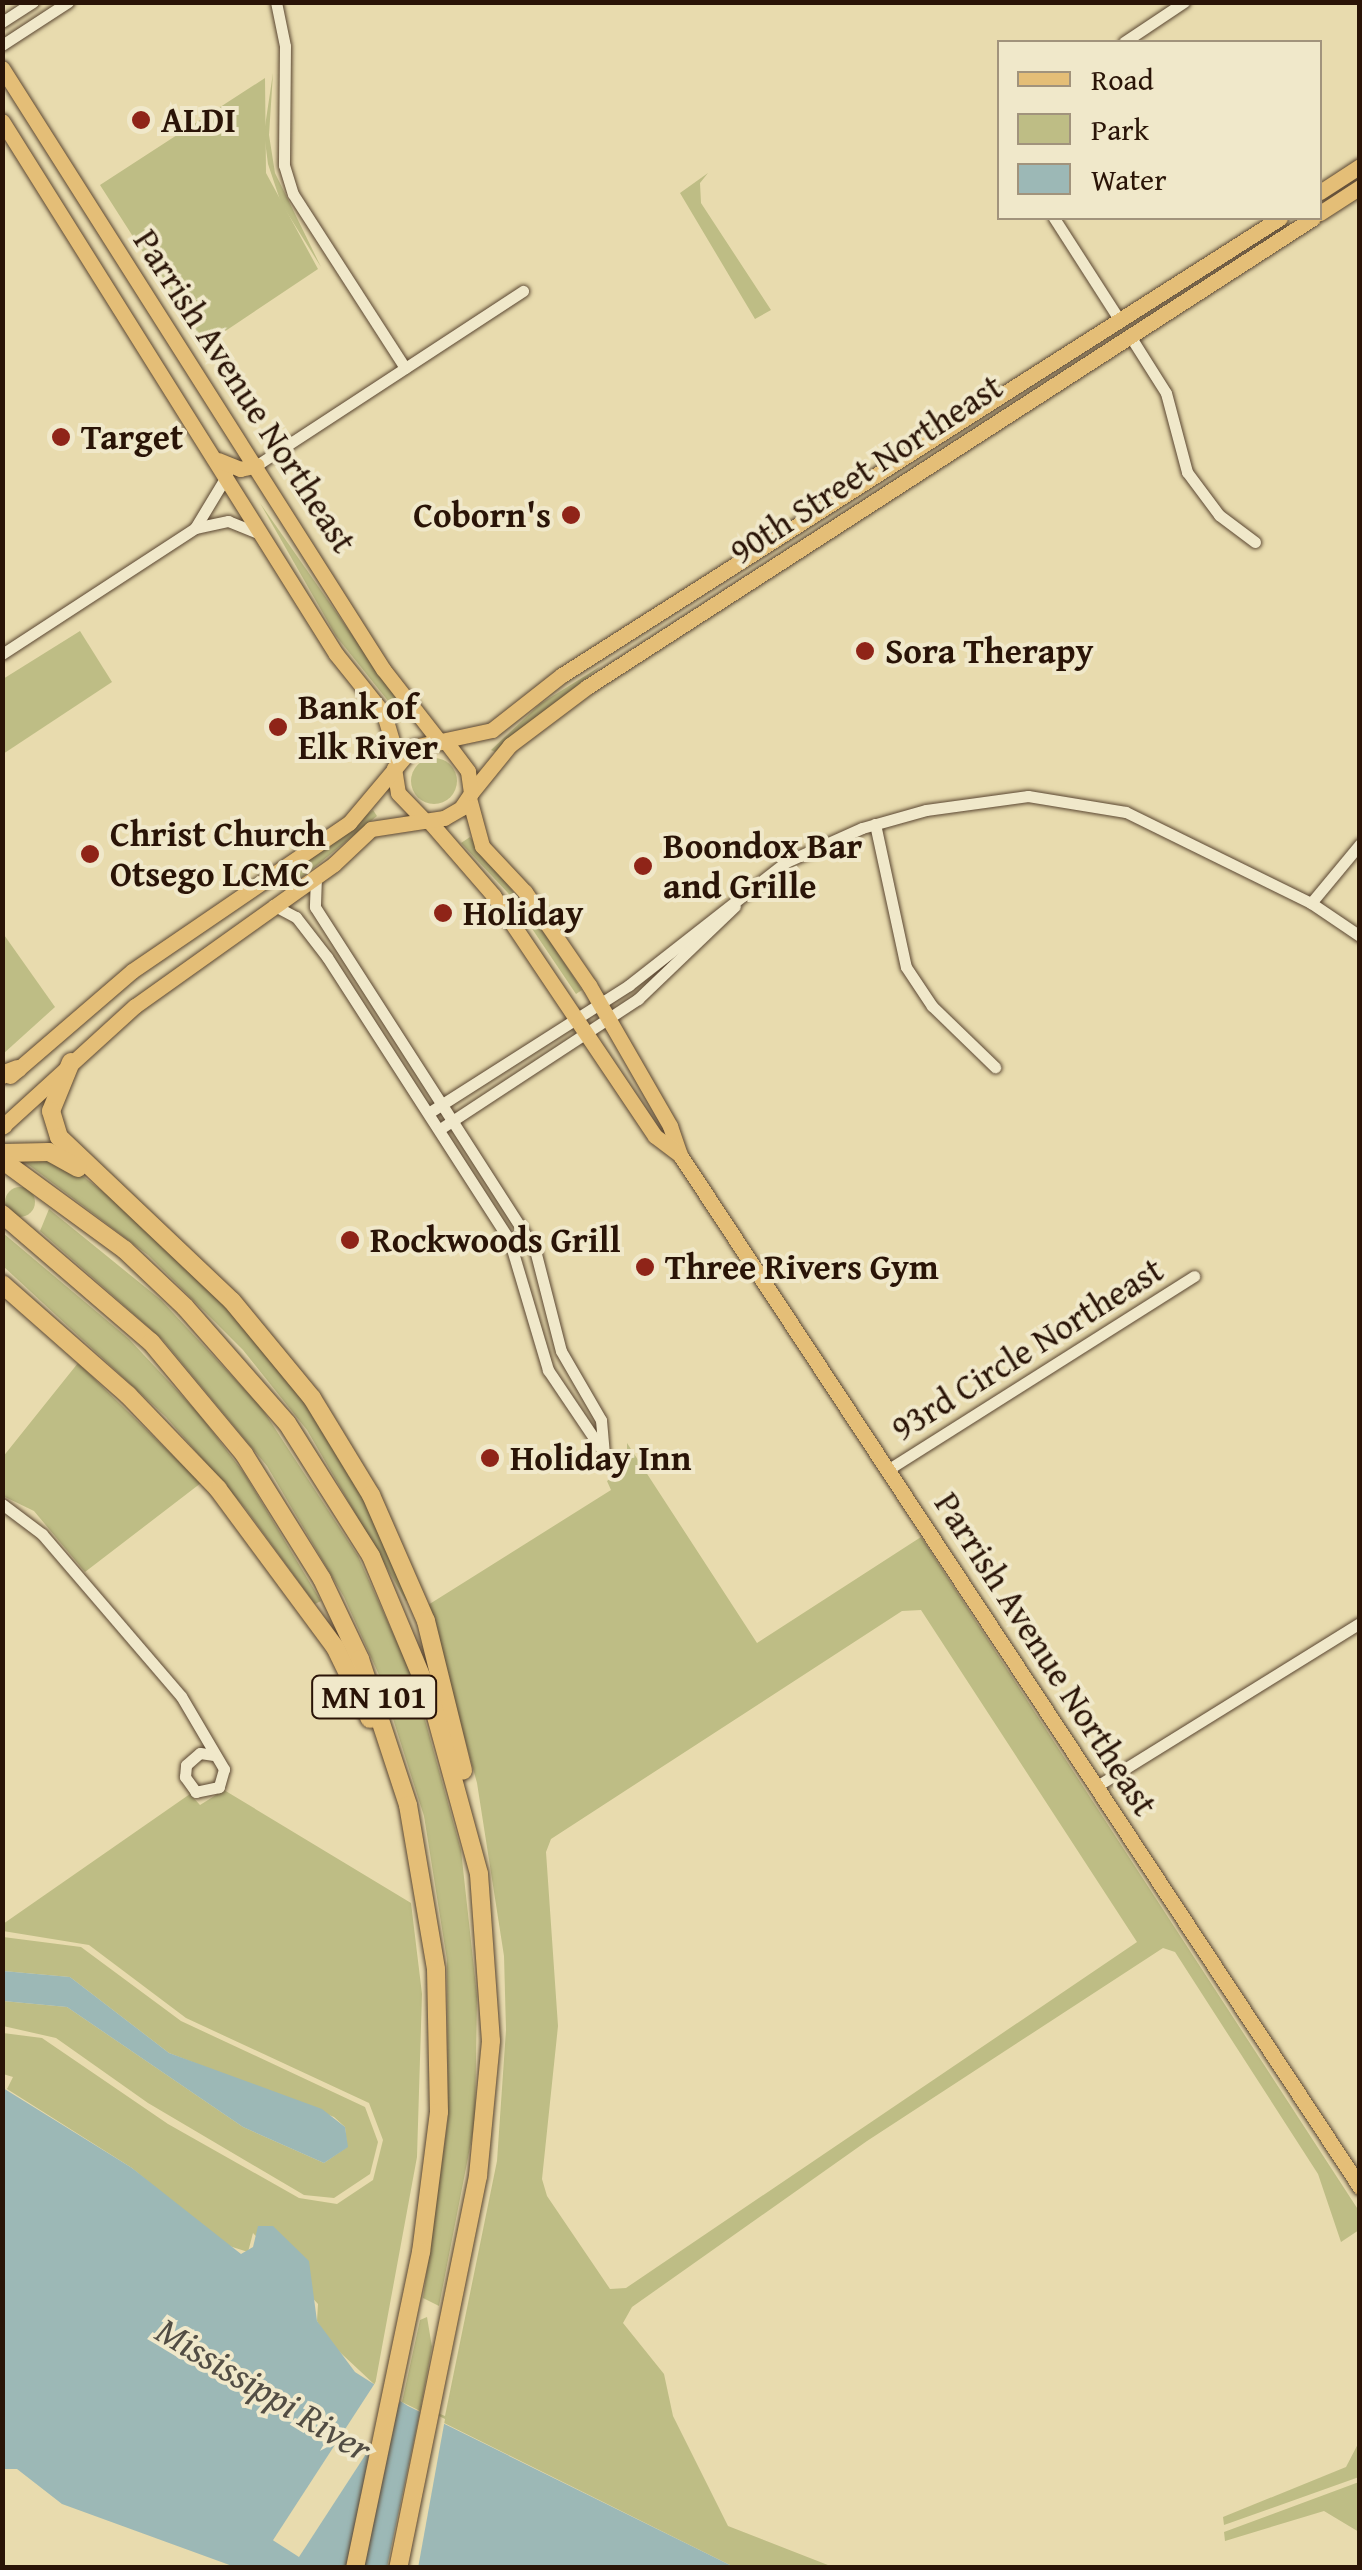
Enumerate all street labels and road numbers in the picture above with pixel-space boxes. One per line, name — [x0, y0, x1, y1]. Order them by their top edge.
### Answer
street label: Parrish Avenue Northeast — [125, 222, 365, 560]
street label: 90th Street Northeast — [722, 365, 1010, 573]
street label: 93rd Circle Northeast — [883, 1248, 1171, 1450]
street label: Parrish Avenue Northeast — [926, 1485, 1166, 1823]
road number: MN 101 — [309, 1670, 439, 1724]

